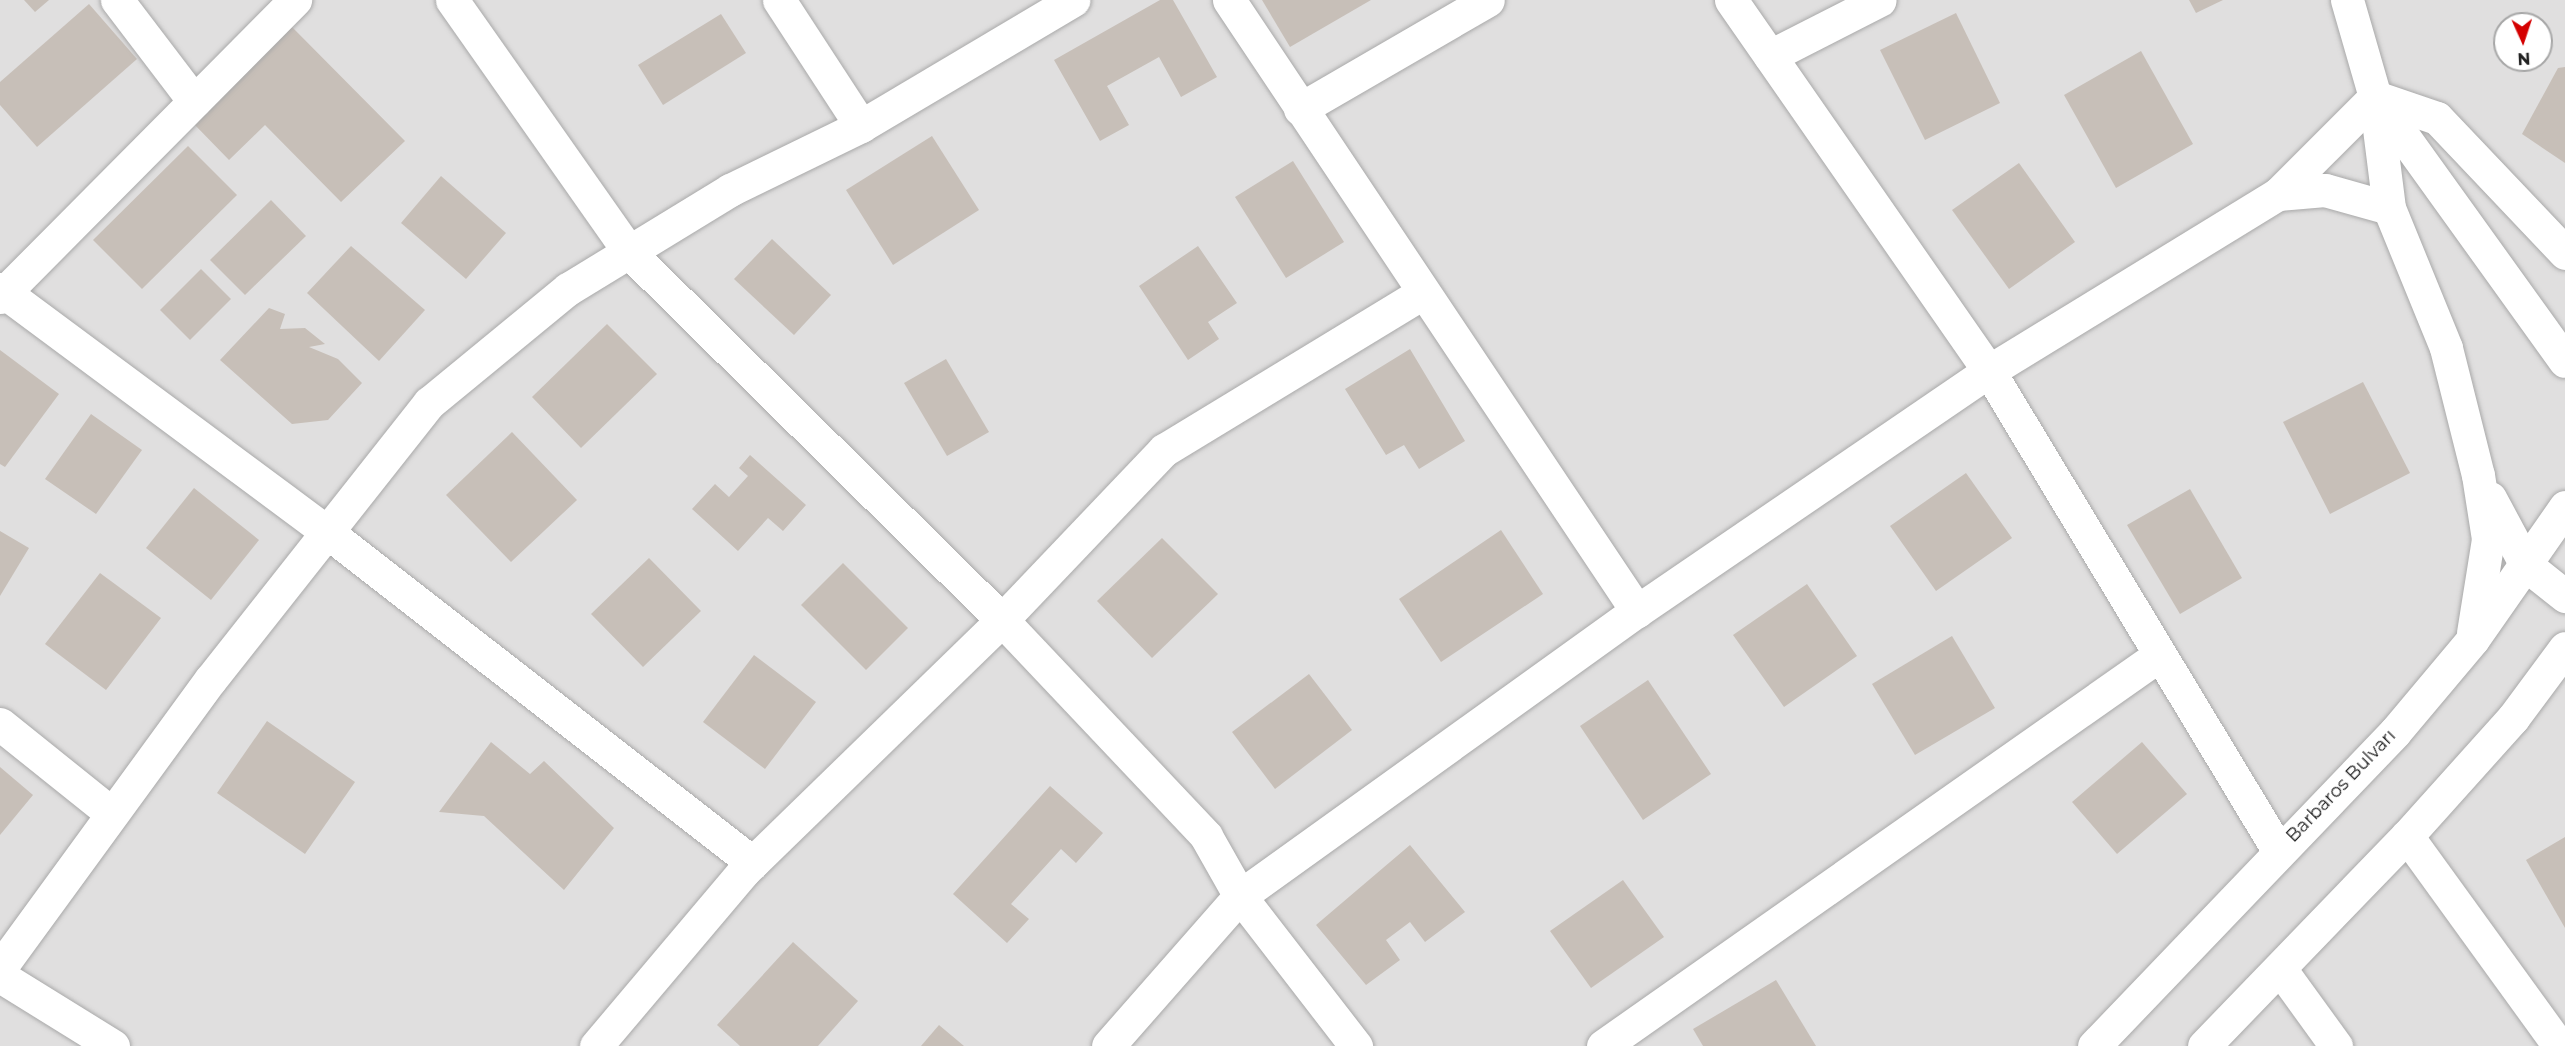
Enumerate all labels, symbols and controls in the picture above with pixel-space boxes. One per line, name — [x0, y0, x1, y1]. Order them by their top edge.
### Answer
north arrow — [2493, 12, 2553, 72]
text: N — [2517, 49, 2531, 68]
street label: Barbaros Bulvarı — [2282, 725, 2400, 847]

